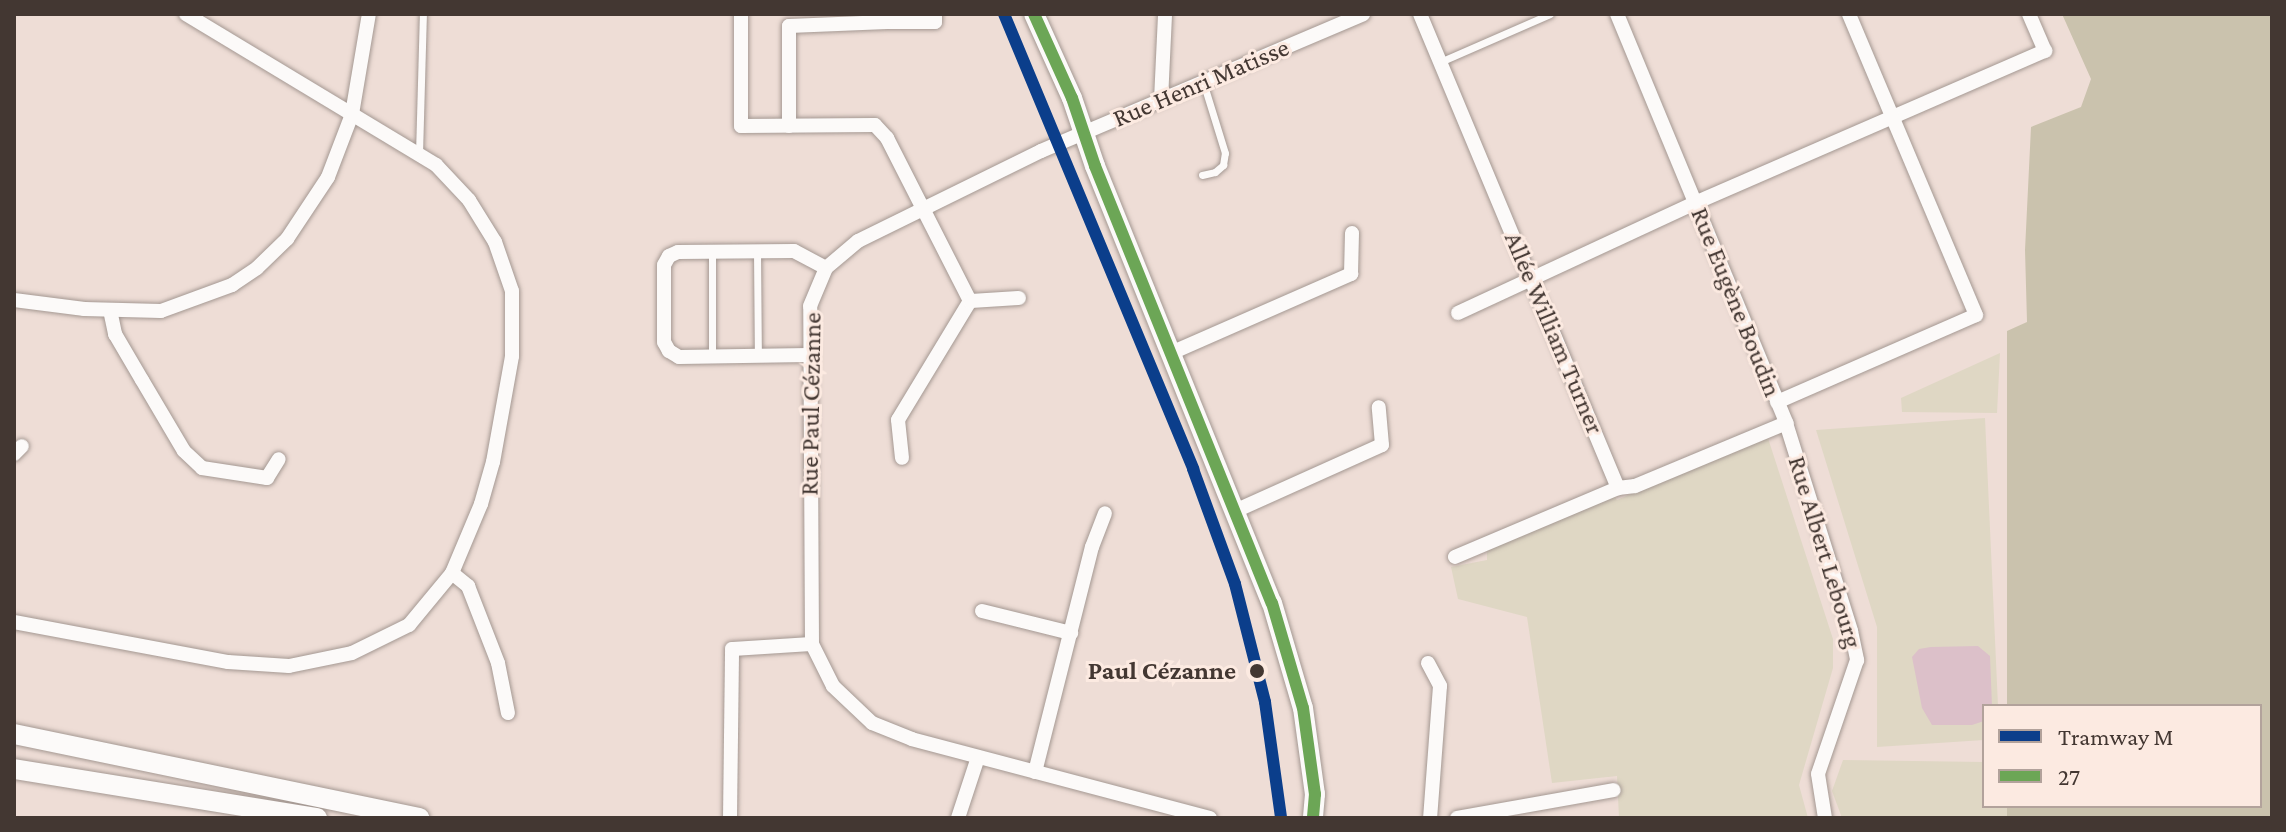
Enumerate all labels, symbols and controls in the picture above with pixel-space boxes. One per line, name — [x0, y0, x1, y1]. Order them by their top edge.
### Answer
street label: Rue Henri Matisse — [1108, 32, 1294, 134]
street label: Rue Eugène Boudin — [1684, 203, 1788, 401]
street label: Allée William Turner — [1497, 227, 1611, 439]
street label: Rue Paul Cézanne — [794, 312, 828, 496]
street label: Rue Albert Lebourg — [1781, 452, 1869, 652]
place label: Paul Cézanne — [1088, 655, 1236, 687]
marker: Paul Cézanne — [1243, 657, 1271, 685]
legend — [1982, 704, 2262, 808]
text: Tramway M — [2058, 723, 2173, 750]
text: 27 — [2058, 763, 2080, 790]

